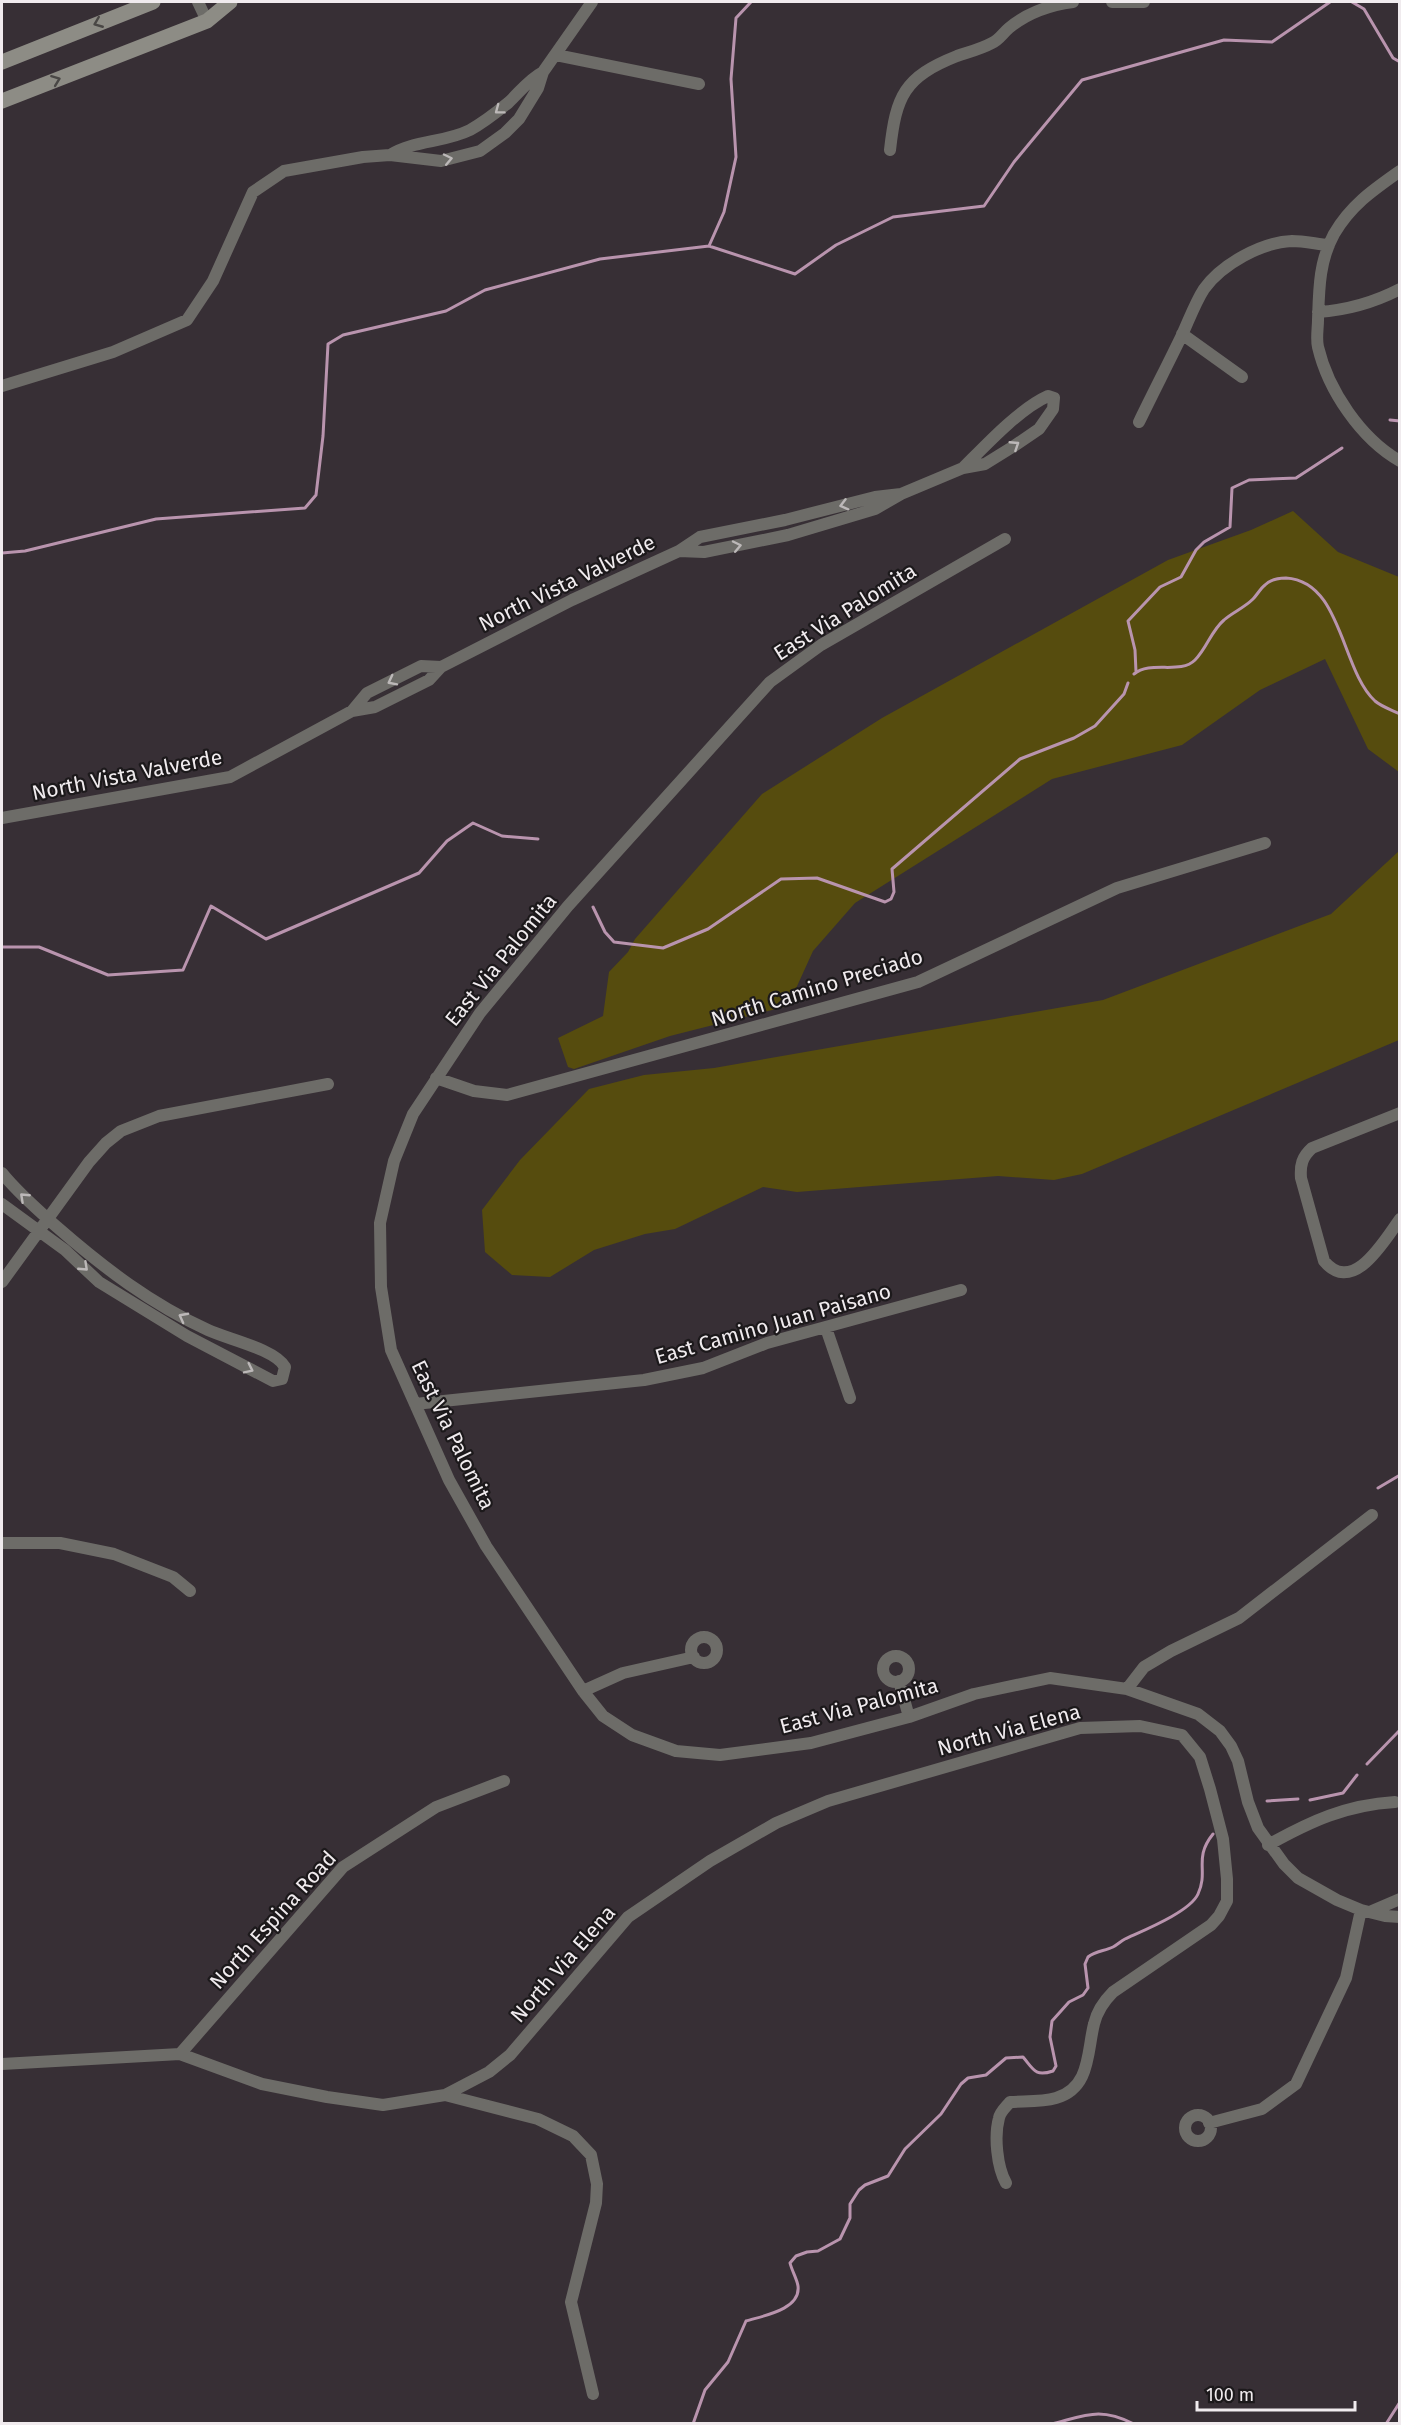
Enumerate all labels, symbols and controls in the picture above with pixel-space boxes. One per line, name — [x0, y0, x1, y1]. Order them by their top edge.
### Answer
one-way arrow — [93, 16, 104, 28]
one-way arrow — [50, 75, 61, 87]
one-way arrow — [494, 102, 505, 113]
one-way arrow — [443, 153, 453, 166]
one-way arrow — [1008, 441, 1019, 452]
one-way arrow — [839, 498, 850, 510]
street label: North Vista Valverde — [474, 529, 660, 637]
one-way arrow — [732, 540, 742, 553]
street label: East Via Palomita — [769, 558, 921, 666]
one-way arrow — [388, 673, 399, 685]
street label: North Vista Valverde — [30, 744, 224, 806]
street label: East Via Palomita — [440, 888, 562, 1032]
street label: North Camino Preciado — [708, 943, 926, 1033]
one-way arrow — [20, 1193, 30, 1204]
one-way arrow — [76, 1260, 87, 1271]
street label: East Camino Juan Paisano — [652, 1278, 894, 1370]
one-way arrow — [179, 1313, 190, 1324]
street label: East Via Palomita — [406, 1356, 500, 1514]
one-way arrow — [243, 1362, 254, 1374]
street label: East Via Palomita — [777, 1672, 941, 1740]
street label: North Via Elena — [935, 1698, 1083, 1762]
street label: North Espina Road — [204, 1845, 342, 1995]
street label: North Via Elena — [505, 1900, 621, 2028]
scale bar — [1197, 2374, 1354, 2412]
text: 100 m — [1206, 2384, 1254, 2406]

